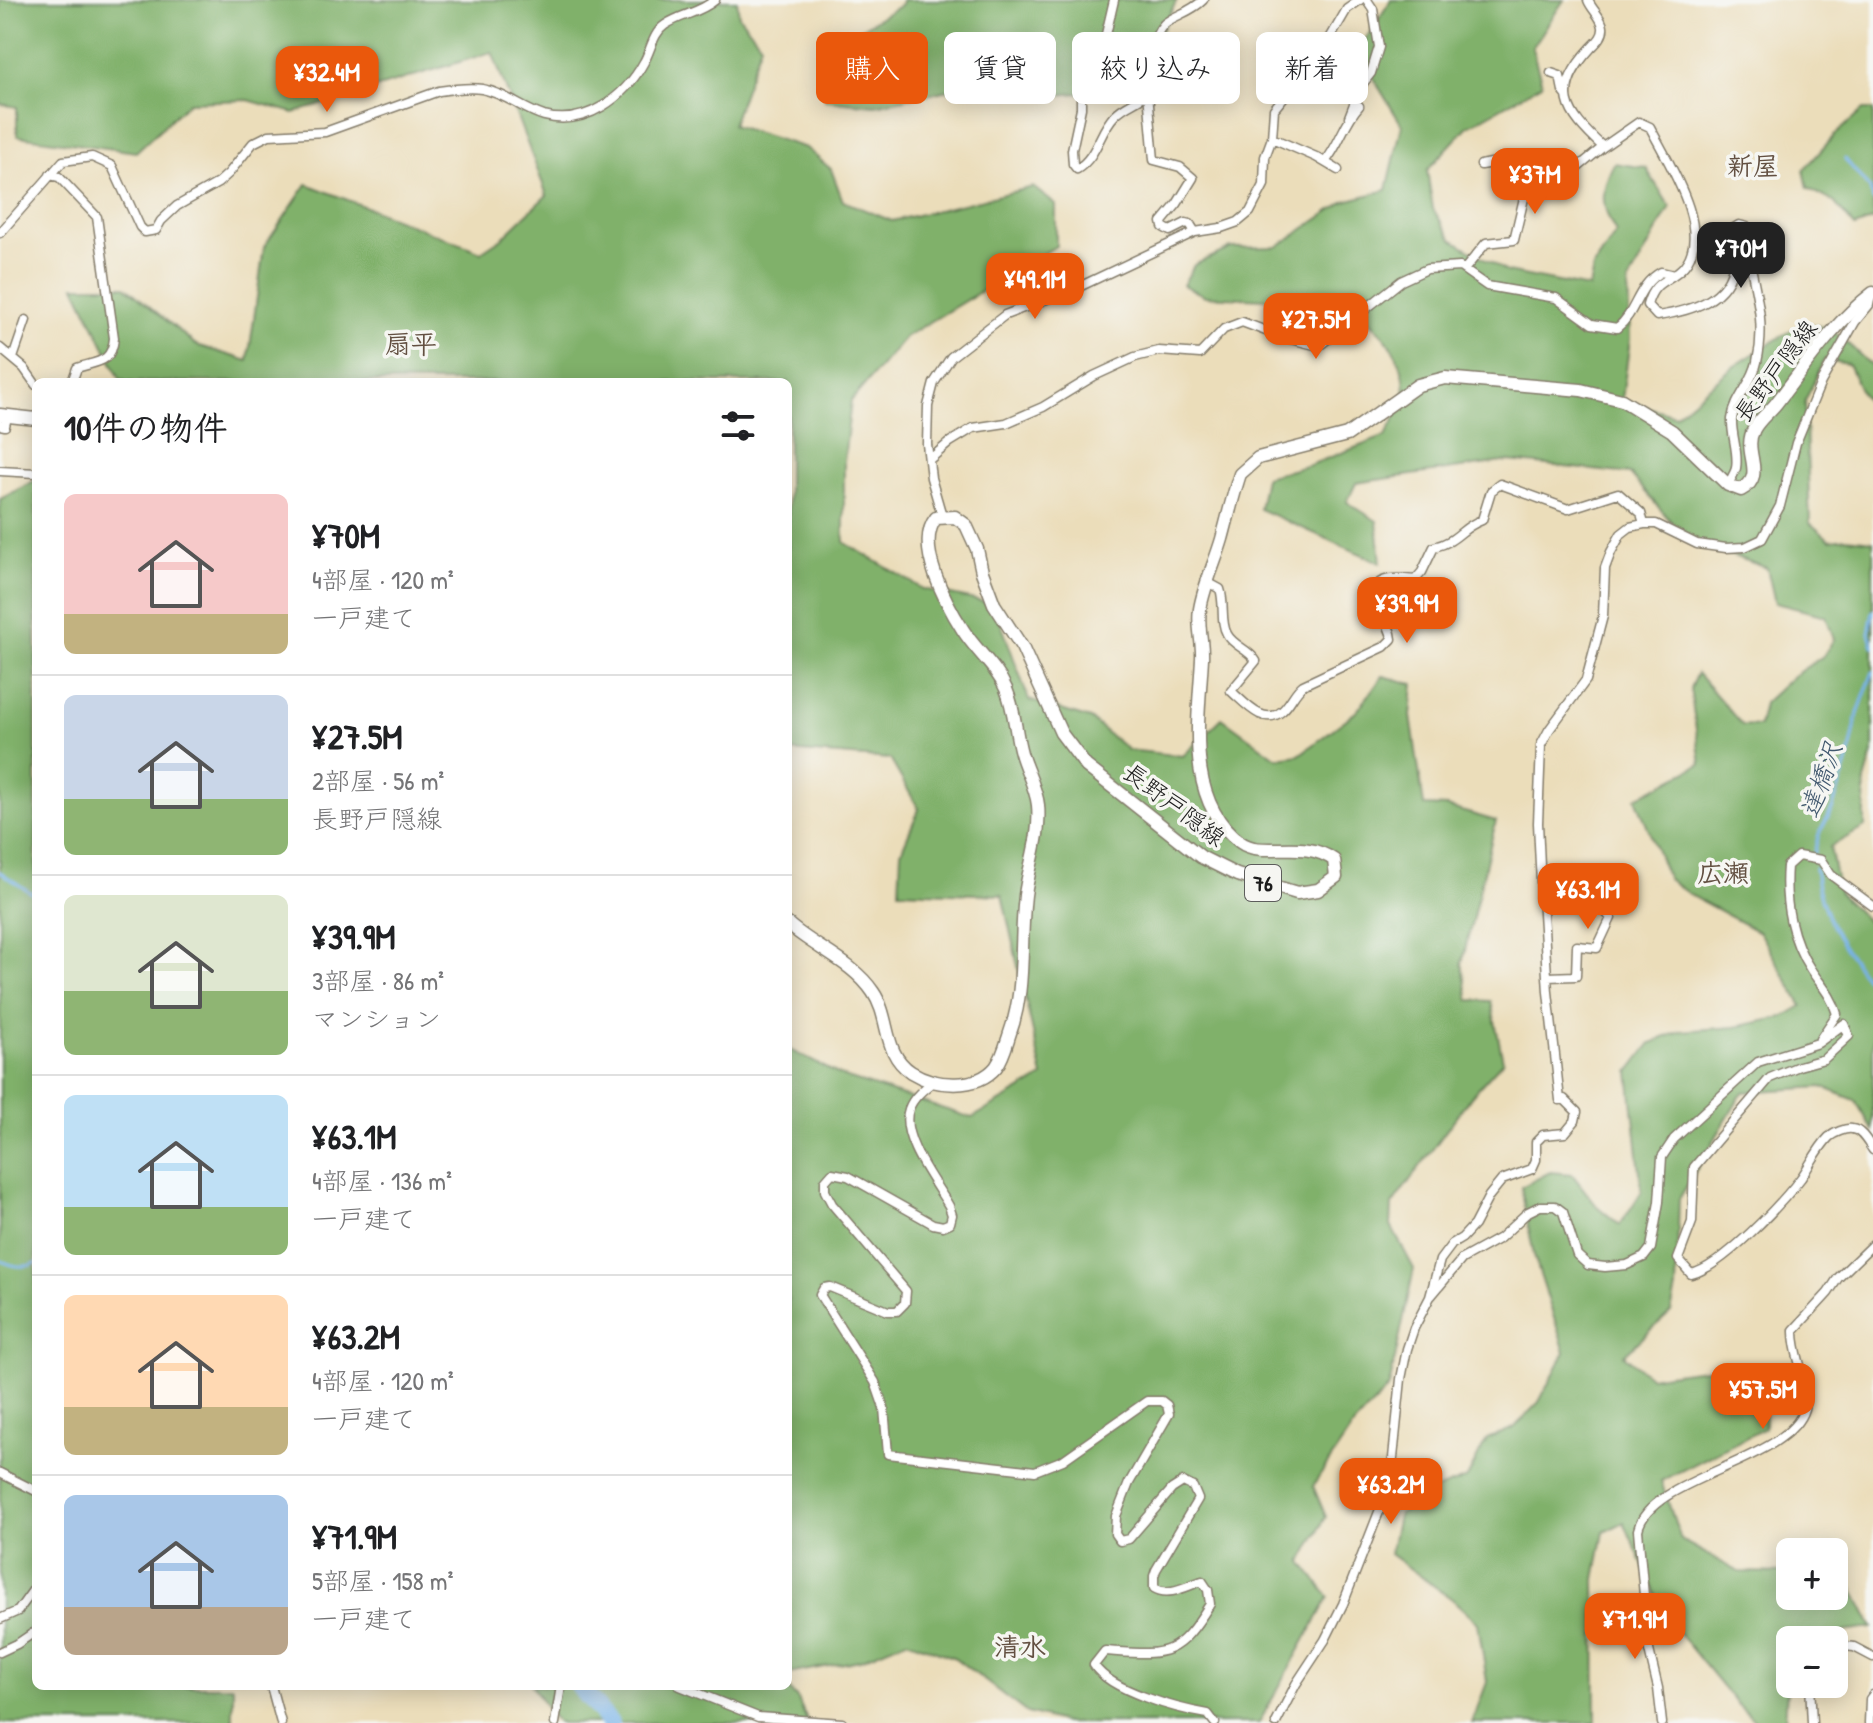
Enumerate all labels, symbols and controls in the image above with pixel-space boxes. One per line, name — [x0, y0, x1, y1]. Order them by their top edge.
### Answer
chip: 購入 — [816, 32, 928, 104]
chip: 賃貸 — [944, 32, 1056, 104]
chip: 絞り込み — [1072, 32, 1240, 104]
chip: 新着 — [1256, 32, 1368, 104]
pin: ¥32.4M — [262, 46, 392, 114]
text: ¥32.4M — [294, 54, 360, 89]
pin: ¥37M — [1488, 148, 1582, 216]
district label: 新屋 — [1727, 148, 1779, 183]
text: ¥37M — [1509, 156, 1561, 191]
pin: ¥70M — [1694, 222, 1788, 290]
text: ¥70M — [1715, 230, 1767, 265]
pin: ¥49.1M — [970, 253, 1100, 321]
text: ¥49.1M — [1004, 261, 1066, 296]
pin: ¥27.5M — [1251, 293, 1381, 361]
text: ¥27.5M — [1281, 301, 1351, 336]
street label: 長野戸隠線 — [1726, 313, 1824, 428]
district label: 扇平 — [385, 326, 437, 361]
icon: filters — [716, 404, 760, 448]
text: 10件の物件 — [64, 405, 228, 451]
text: ¥70M — [312, 513, 380, 559]
icon: home — [128, 526, 224, 622]
text: 4部屋 · 120 m² — [312, 562, 454, 597]
pin: ¥39.9M — [1342, 577, 1472, 645]
text: ¥39.9M — [1375, 585, 1439, 620]
text: 一戸建て — [312, 600, 416, 635]
text: ¥27.5M — [312, 714, 402, 760]
icon: home — [128, 727, 224, 823]
water label: 達橋沢 — [1791, 736, 1850, 822]
street label: 長野戸隠線 — [1117, 755, 1232, 853]
text: 2部屋 · 56 m² — [312, 763, 444, 798]
text: 長野戸隠線 — [312, 801, 442, 836]
district label: 広瀬 — [1697, 855, 1749, 890]
pin: ¥63.1M — [1523, 863, 1653, 931]
road number: 76 — [1245, 865, 1281, 901]
text: ¥63.1M — [1556, 871, 1620, 906]
text: ¥39.9M — [312, 914, 395, 960]
icon: home — [128, 927, 224, 1023]
text: 3部屋 · 86 m² — [312, 963, 444, 998]
text: マンション — [312, 1001, 441, 1036]
text: ¥63.1M — [312, 1114, 396, 1160]
icon: home — [128, 1127, 224, 1223]
text: 4部屋 · 136 m² — [312, 1163, 452, 1198]
text: 一戸建て — [312, 1201, 416, 1236]
text: ¥63.2M — [312, 1314, 400, 1360]
icon: home — [128, 1327, 224, 1423]
text: 4部屋 · 120 m² — [312, 1363, 454, 1398]
pin: ¥57.5M — [1698, 1363, 1828, 1431]
text: ¥57.5M — [1729, 1371, 1797, 1406]
text: 一戸建て — [312, 1401, 416, 1436]
pin: ¥63.2M — [1326, 1458, 1456, 1526]
text: ¥63.2M — [1357, 1466, 1425, 1501]
text: ¥71.9M — [312, 1514, 397, 1560]
icon: home — [128, 1527, 224, 1623]
map controls — [1776, 1538, 1848, 1698]
button: + — [1776, 1538, 1848, 1610]
text: 5部屋 · 158 m² — [312, 1563, 454, 1598]
pin: ¥71.9M — [1570, 1593, 1700, 1661]
text: 一戸建て — [312, 1601, 416, 1636]
text: ¥71.9M — [1603, 1601, 1667, 1636]
button: − — [1776, 1626, 1848, 1698]
district label: 清水 — [994, 1629, 1046, 1664]

